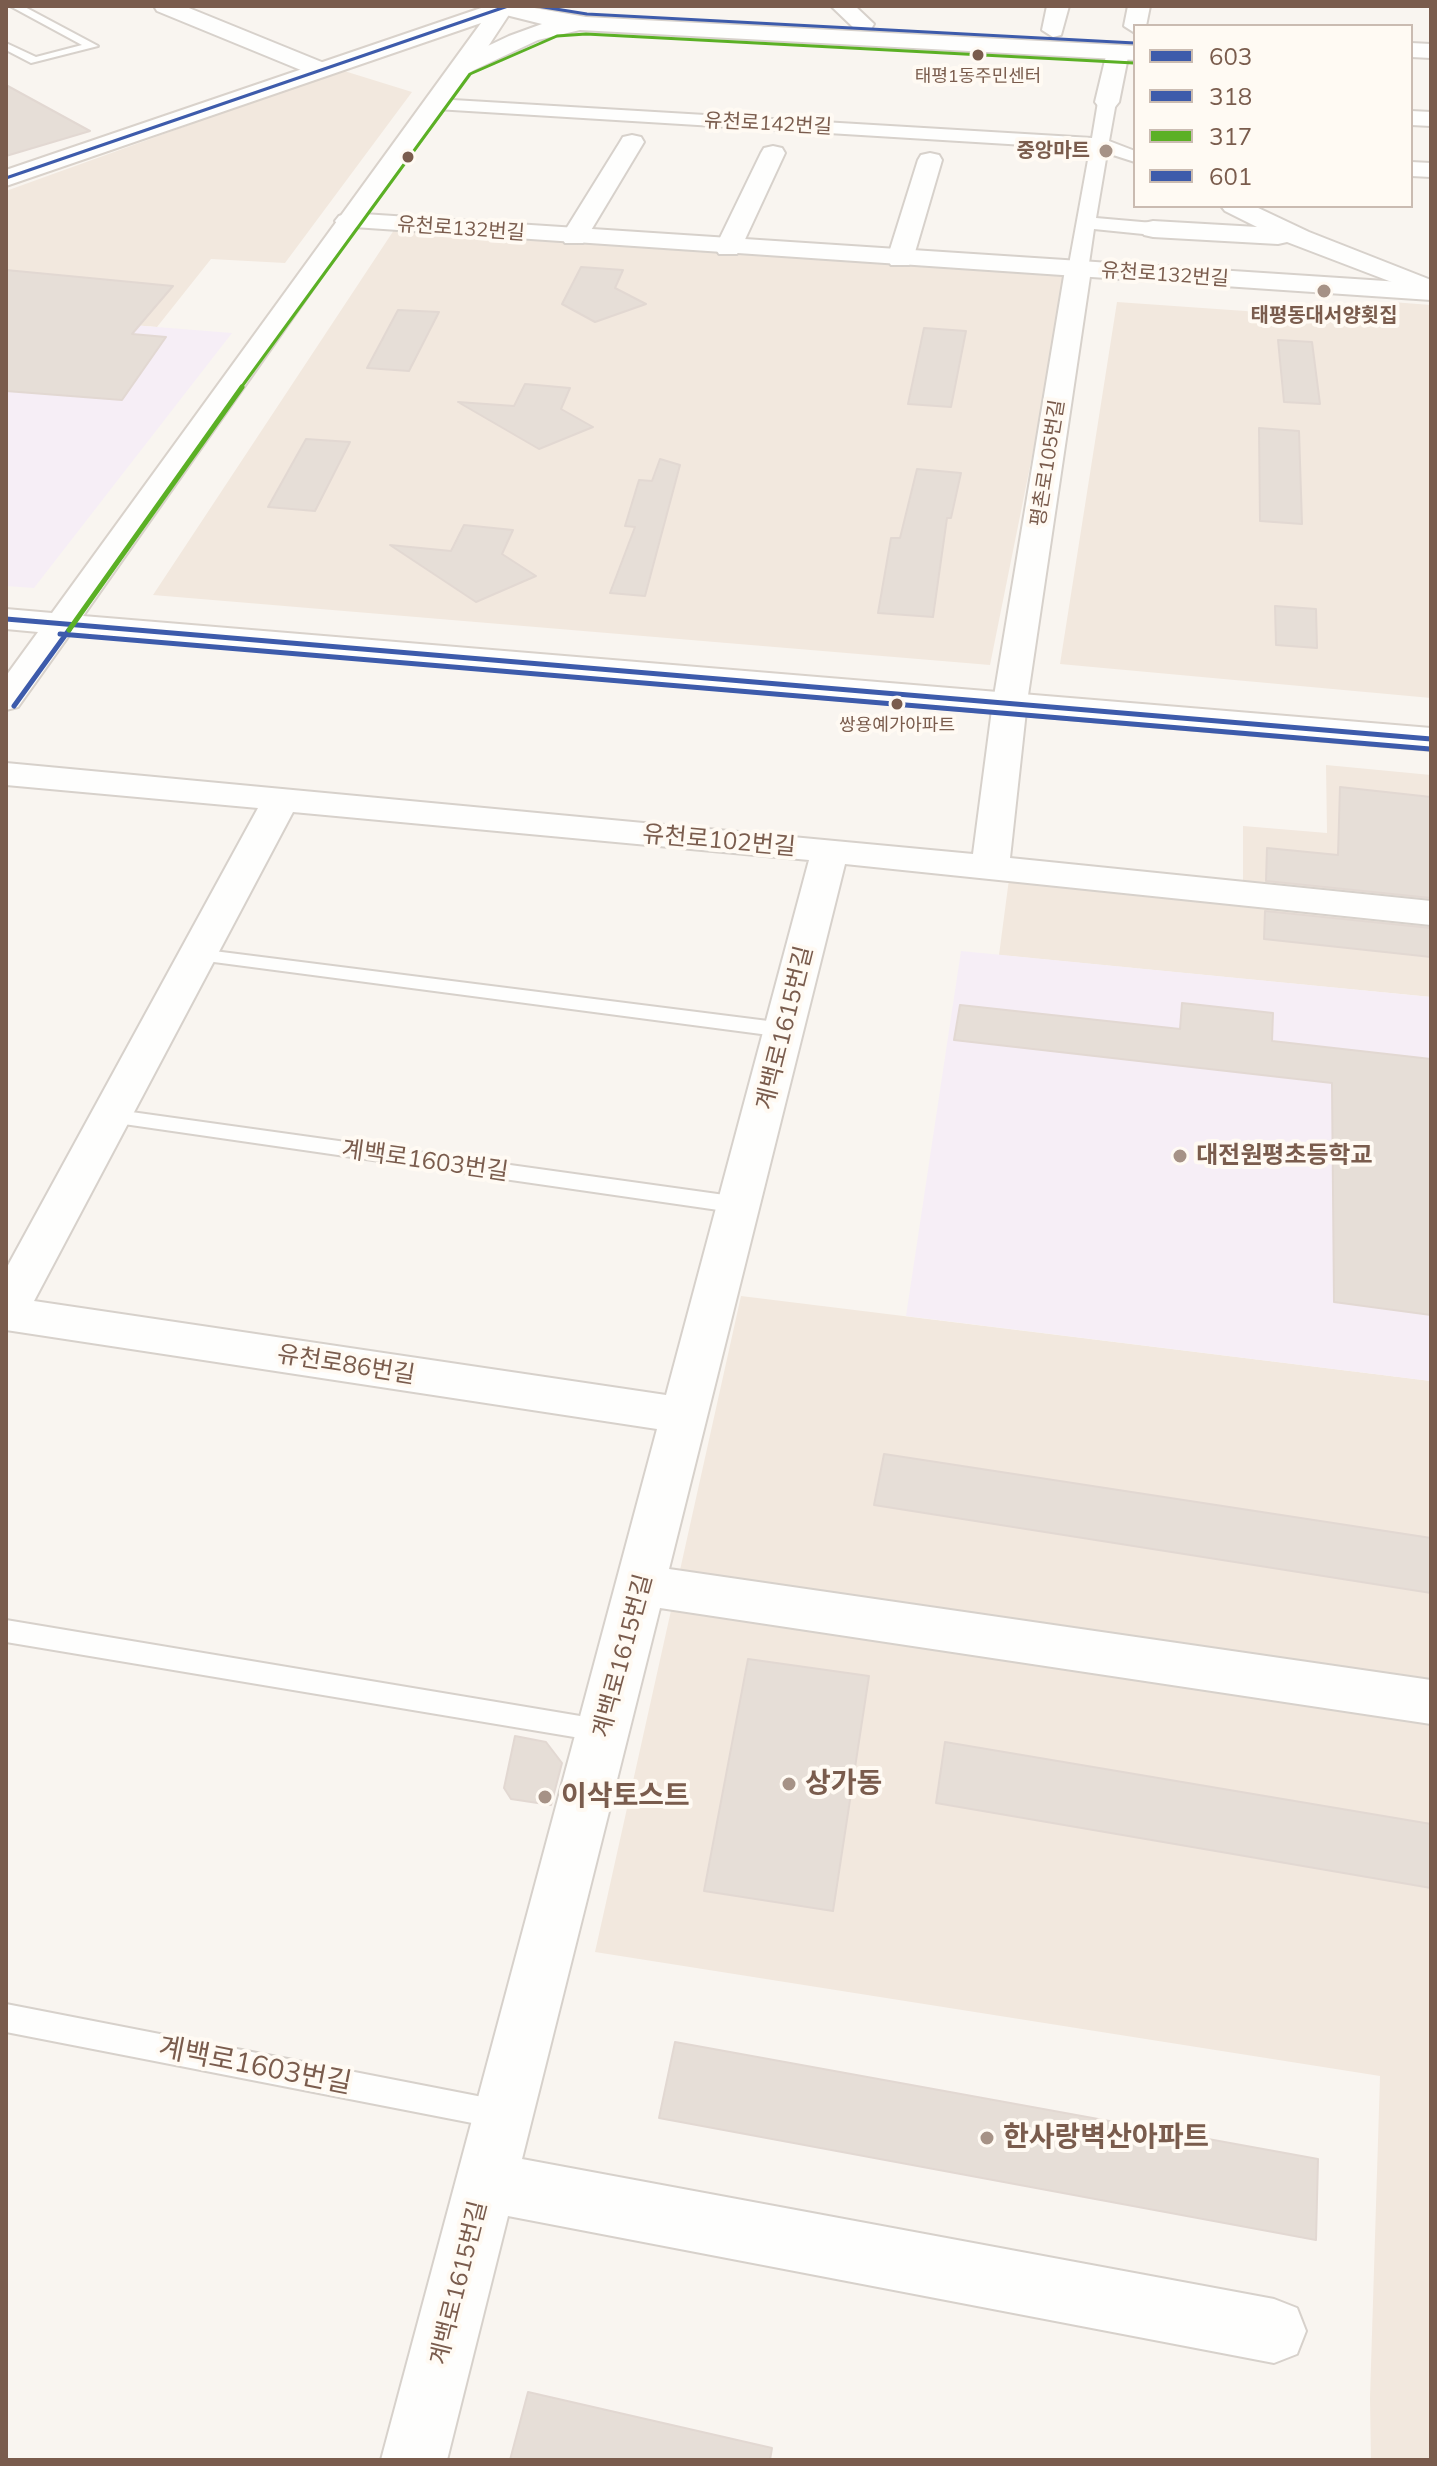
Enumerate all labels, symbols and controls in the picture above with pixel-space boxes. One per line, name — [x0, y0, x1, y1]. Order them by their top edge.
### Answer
legend — [1133, 24, 1413, 208]
text: 603 — [1209, 41, 1252, 71]
marker: 태평1동주민센터 — [970, 47, 986, 63]
place label: 태평1동주민센터 — [915, 66, 1041, 88]
text: 318 — [1209, 81, 1252, 111]
street label: 유천로142번길 — [703, 109, 833, 139]
text: 317 — [1209, 121, 1252, 151]
place label: 중앙마트 — [1016, 139, 1090, 163]
marker: 중앙마트 — [1097, 142, 1115, 160]
unlabelled marker — [400, 149, 416, 165]
text: 601 — [1209, 161, 1252, 191]
street label: 유천로132번길 — [396, 213, 526, 245]
street label: 유천로132번길 — [1100, 259, 1230, 291]
marker: 태평동대서양횟집 — [1315, 282, 1333, 300]
place label: 태평동대서양횟집 — [1250, 304, 1398, 328]
street label: 평촌로105번길 — [1026, 398, 1070, 528]
marker: 쌍용예가아파트 — [889, 696, 905, 712]
place label: 쌍용예가아파트 — [839, 715, 955, 737]
street label: 유천로102번길 — [641, 820, 797, 862]
street label: 계백로1615번길 — [751, 943, 819, 1113]
street label: 계백로1603번길 — [340, 1135, 510, 1187]
place label: 대전원평초등학교 — [1196, 1142, 1373, 1170]
marker: 대전원평초등학교 — [1171, 1147, 1189, 1165]
street label: 유천로86번길 — [275, 1340, 417, 1390]
street label: 계백로1615번길 — [587, 1571, 659, 1741]
place label: 상가동 — [805, 1767, 882, 1801]
marker: 상가동 — [780, 1775, 798, 1793]
place label: 이삭토스트 — [561, 1780, 690, 1814]
marker: 이삭토스트 — [536, 1788, 554, 1806]
street label: 계백로1603번길 — [156, 2031, 354, 2101]
place label: 한사랑벽산아파트 — [1003, 2121, 1209, 2155]
marker: 한사랑벽산아파트 — [978, 2129, 996, 2147]
street label: 계백로1615번길 — [425, 2198, 493, 2368]

